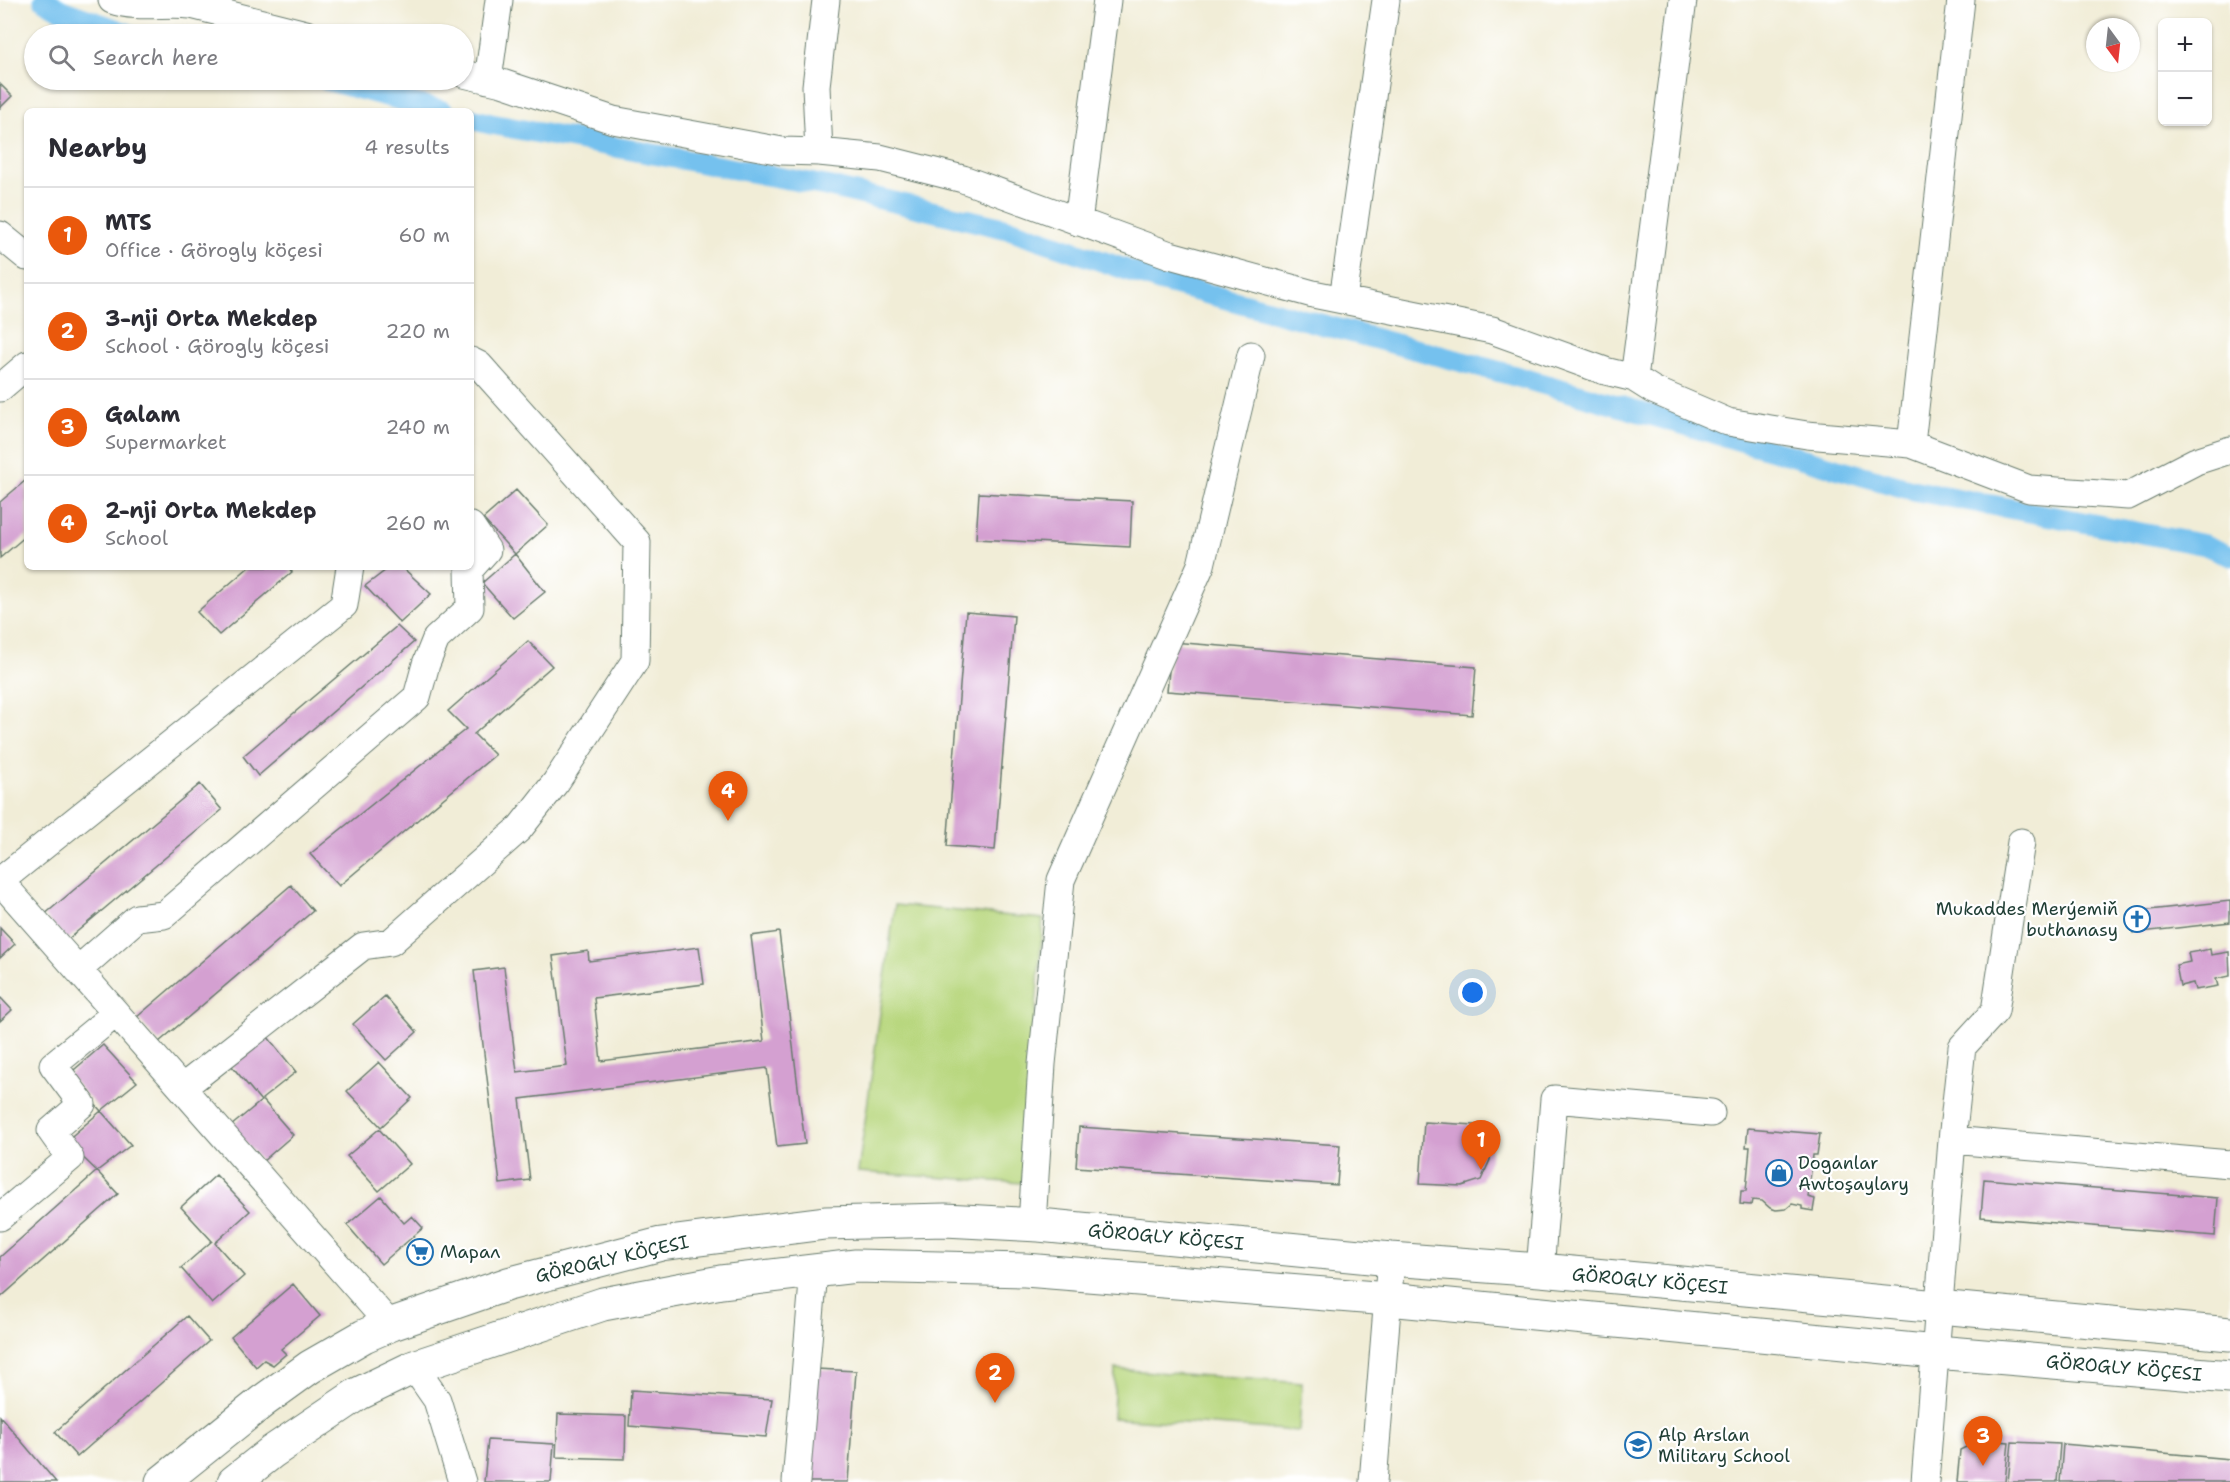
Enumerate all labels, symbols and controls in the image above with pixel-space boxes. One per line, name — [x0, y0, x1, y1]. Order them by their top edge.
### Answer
north arrow — [2086, 18, 2140, 72]
map controls — [2158, 18, 2212, 126]
button: + — [2158, 18, 2212, 72]
search box — [24, 24, 474, 90]
icon: search — [45, 41, 78, 74]
text: Search here — [93, 43, 219, 72]
button: − — [2158, 72, 2212, 126]
text: Nearby — [48, 130, 147, 165]
text: 4 results — [364, 134, 450, 160]
text: MTS — [105, 208, 152, 237]
text: 1 — [63, 222, 72, 248]
text: 60 m — [398, 222, 450, 248]
text: Office · Görogly köçesi — [105, 237, 323, 263]
text: 3-nji Orta Mekdep — [105, 304, 318, 333]
text: 2 — [61, 318, 75, 344]
text: 220 m — [386, 318, 450, 344]
text: School · Görogly köçesi — [105, 333, 330, 359]
text: Galam — [105, 400, 180, 429]
text: 3 — [61, 414, 75, 440]
text: 240 m — [385, 414, 450, 440]
text: Supermarket — [105, 429, 227, 455]
text: 2-nji Orta Mekdep — [105, 496, 316, 525]
text: 4 — [61, 510, 75, 536]
text: 260 m — [385, 510, 450, 536]
text: School — [105, 525, 168, 551]
pin: 4 — [708, 772, 748, 821]
place label: Mukaddes Merýemiň buthanasy — [1936, 897, 2118, 942]
church icon: Mukaddes Merýemiň buthanasy — [2122, 904, 2152, 934]
your location — [1458, 978, 1487, 1007]
pin: 1 — [1462, 1120, 1500, 1170]
place label: Doganlar Awtoşaylary — [1798, 1151, 1909, 1196]
shop icon: Doganlar Awtoşaylary — [1764, 1158, 1794, 1188]
street label: GÖROGLY KÖÇESI — [1087, 1218, 1245, 1256]
street label: GÖROGLY KÖÇESI — [533, 1230, 691, 1288]
supermarket icon: Марал — [405, 1237, 435, 1267]
place label: Марал — [440, 1240, 500, 1264]
street label: GÖROGLY KÖÇESI — [1571, 1262, 1729, 1300]
street label: GÖROGLY KÖÇESI — [2045, 1349, 2203, 1387]
pin: 2 — [976, 1354, 1014, 1403]
pin: 3 — [1964, 1416, 2002, 1466]
place label: Alp Arslan Military School — [1658, 1423, 1791, 1468]
school or university icon: Alp Arslan Military School — [1623, 1430, 1653, 1460]

